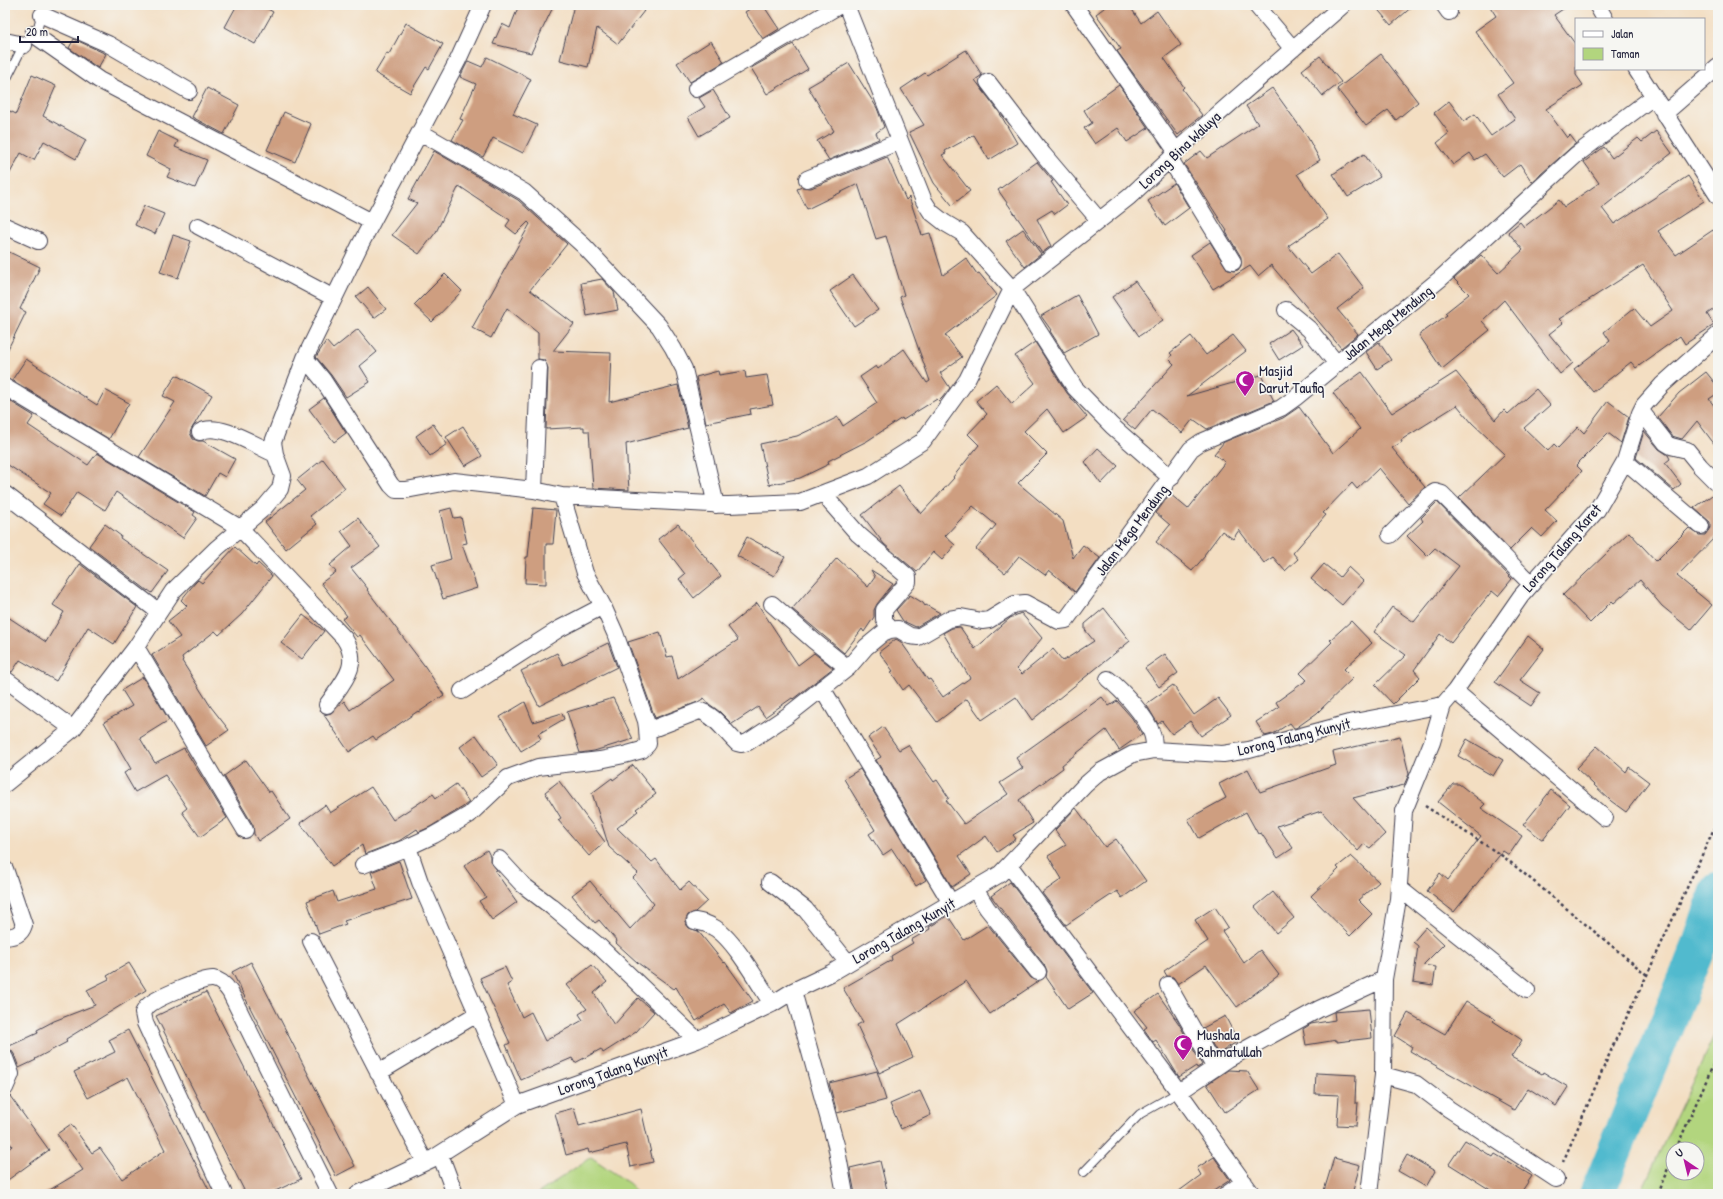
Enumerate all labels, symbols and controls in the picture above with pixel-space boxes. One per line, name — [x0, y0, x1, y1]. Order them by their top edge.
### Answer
scale bar — [20, 18, 78, 44]
legend — [1575, 18, 1705, 70]
text: 20 m — [26, 23, 48, 40]
text: Jalan — [1611, 25, 1633, 42]
text: Taman — [1611, 45, 1640, 62]
street label: Lorong Bina Waluya — [1134, 106, 1225, 193]
street label: Jalan Mega Mendung — [1339, 280, 1437, 365]
place label: Masjid Darut Taufiq — [1259, 360, 1324, 398]
mosque icon: Masjid Darut Taufiq — [1234, 369, 1256, 397]
street label: Jalan Mega Mendung — [1090, 479, 1173, 580]
street label: Lorong Talang Karet — [1517, 498, 1606, 596]
street label: Lorong Talang Kunyit — [1235, 712, 1353, 761]
street label: Lorong Talang Kunyit — [848, 892, 960, 969]
place label: Mushala Rahmatullah — [1197, 1024, 1262, 1062]
mosque icon: Mushala Rahmatullah — [1172, 1033, 1194, 1061]
street label: Lorong Talang Kunyit — [555, 1041, 671, 1100]
north arrow — [1665, 1141, 1705, 1181]
text: U — [1673, 1145, 1686, 1160]

